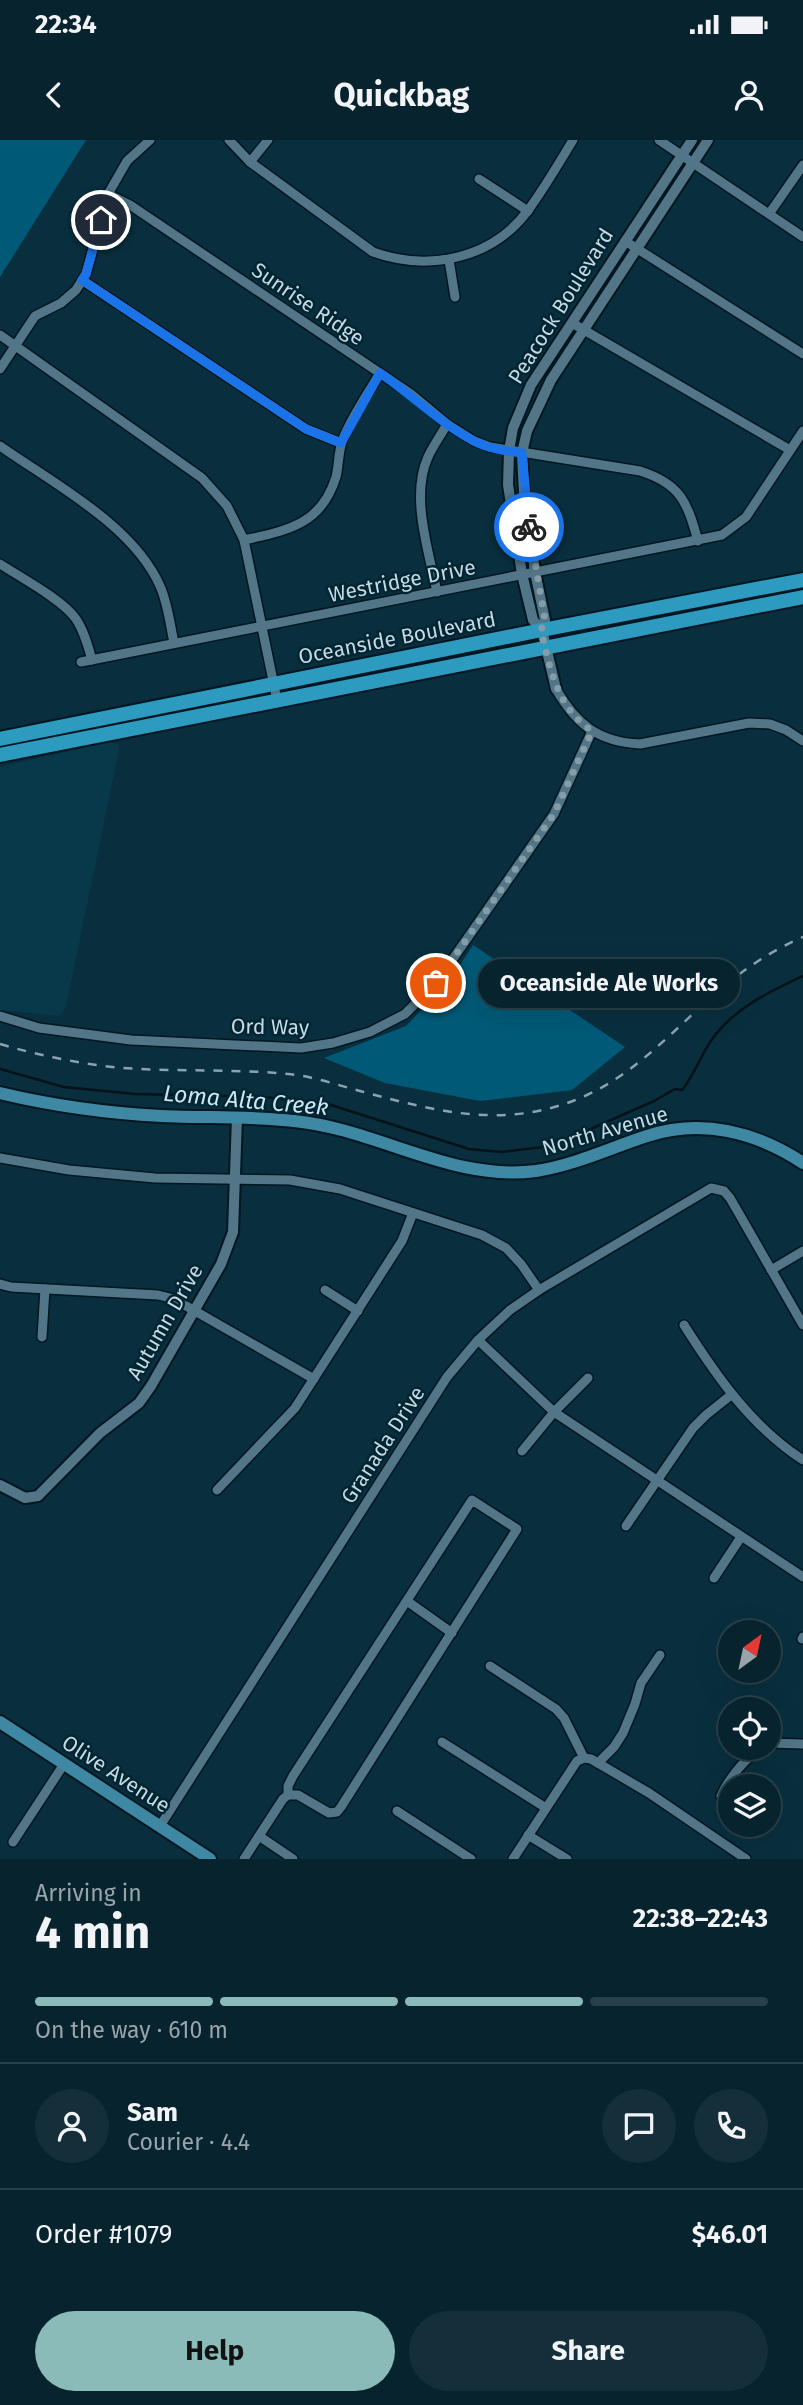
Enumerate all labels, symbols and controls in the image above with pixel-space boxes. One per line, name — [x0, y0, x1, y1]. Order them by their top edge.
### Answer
text: 22:34 — [35, 9, 97, 40]
icon: back — [35, 76, 73, 114]
text: Quickbag — [333, 76, 470, 114]
icon: person — [730, 76, 768, 114]
pin — [71, 190, 131, 250]
icon: home — [82, 201, 120, 239]
street label: Peacock Boulevard — [503, 223, 619, 389]
street label: Sunrise Ridge — [247, 257, 369, 351]
courier — [494, 492, 564, 562]
icon: bike — [510, 508, 548, 546]
street label: Westridge Drive — [326, 554, 478, 608]
street label: Oceanside Boulevard — [296, 606, 498, 670]
pin — [406, 953, 466, 1013]
callout: Oceanside Ale Works — [478, 958, 740, 1008]
icon: bag — [417, 964, 455, 1002]
text: Oceanside Ale Works — [500, 969, 718, 997]
street label: Ord Way — [231, 1013, 310, 1041]
water label: Loma Alta Creek — [162, 1079, 330, 1121]
street label: North Avenue — [539, 1101, 671, 1161]
street label: Autumn Drive — [121, 1260, 209, 1384]
street label: Granada Drive — [335, 1381, 431, 1509]
north arrow — [718, 1620, 780, 1684]
map controls — [718, 1620, 781, 1837]
button: locate — [718, 1697, 781, 1760]
street label: Olive Avenue — [57, 1729, 175, 1819]
button: layers — [718, 1774, 781, 1837]
text: Arriving in — [35, 1879, 142, 1907]
text: 22:38–22:43 — [633, 1903, 768, 1934]
text: 4 min — [35, 1905, 150, 1960]
text: On the way · 610 m — [35, 2016, 228, 2044]
button: person — [35, 2089, 109, 2163]
button: chat — [602, 2089, 676, 2163]
button: phone — [694, 2089, 768, 2163]
text: Sam — [127, 2097, 178, 2128]
text: Courier · 4.4 — [127, 2128, 250, 2156]
text: Order #1079 — [35, 2219, 172, 2250]
text: $46.01 — [692, 2219, 768, 2250]
button: Help — [35, 2311, 395, 2391]
button: Share — [409, 2311, 768, 2391]

